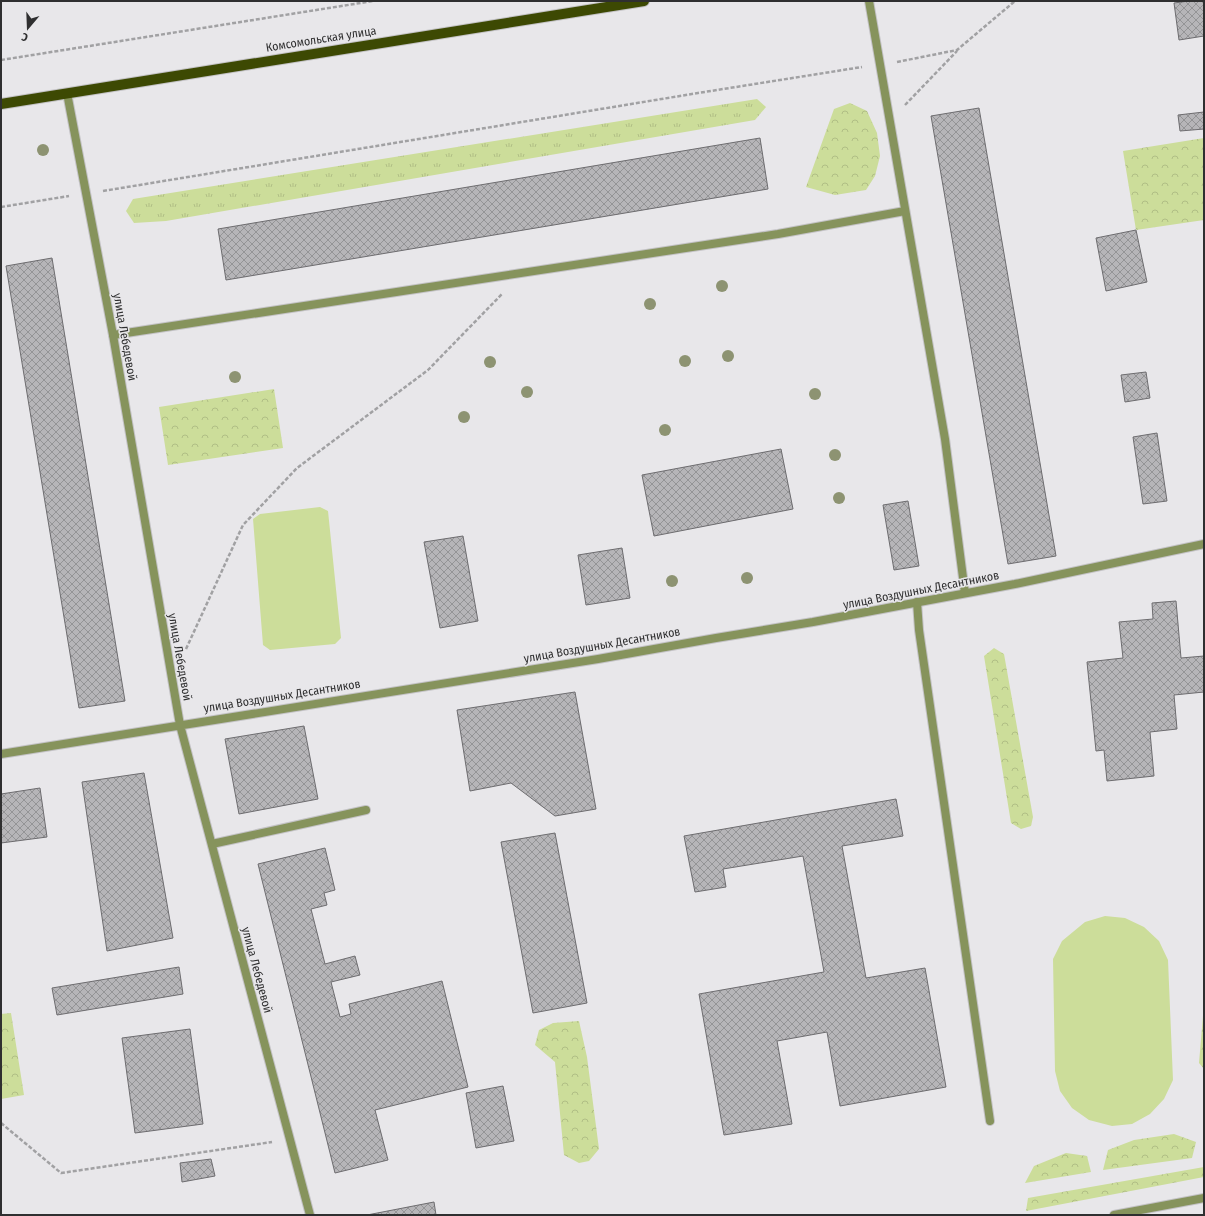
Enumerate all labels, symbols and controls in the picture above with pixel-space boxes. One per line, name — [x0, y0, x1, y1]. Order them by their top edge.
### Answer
north arrow — [8, 8, 48, 48]
street label: Комсомольская улица — [265, 23, 377, 55]
text: С — [20, 30, 30, 44]
street label: улица Лебедевой — [110, 292, 140, 382]
street label: улица Воздушных Десантников — [842, 568, 1000, 612]
street label: улица Лебедевой — [165, 612, 195, 702]
street label: улица Воздушных Десантников — [523, 624, 681, 666]
street label: улица Воздушных Десантников — [203, 677, 361, 715]
street label: улица Лебедевой — [239, 925, 275, 1015]

